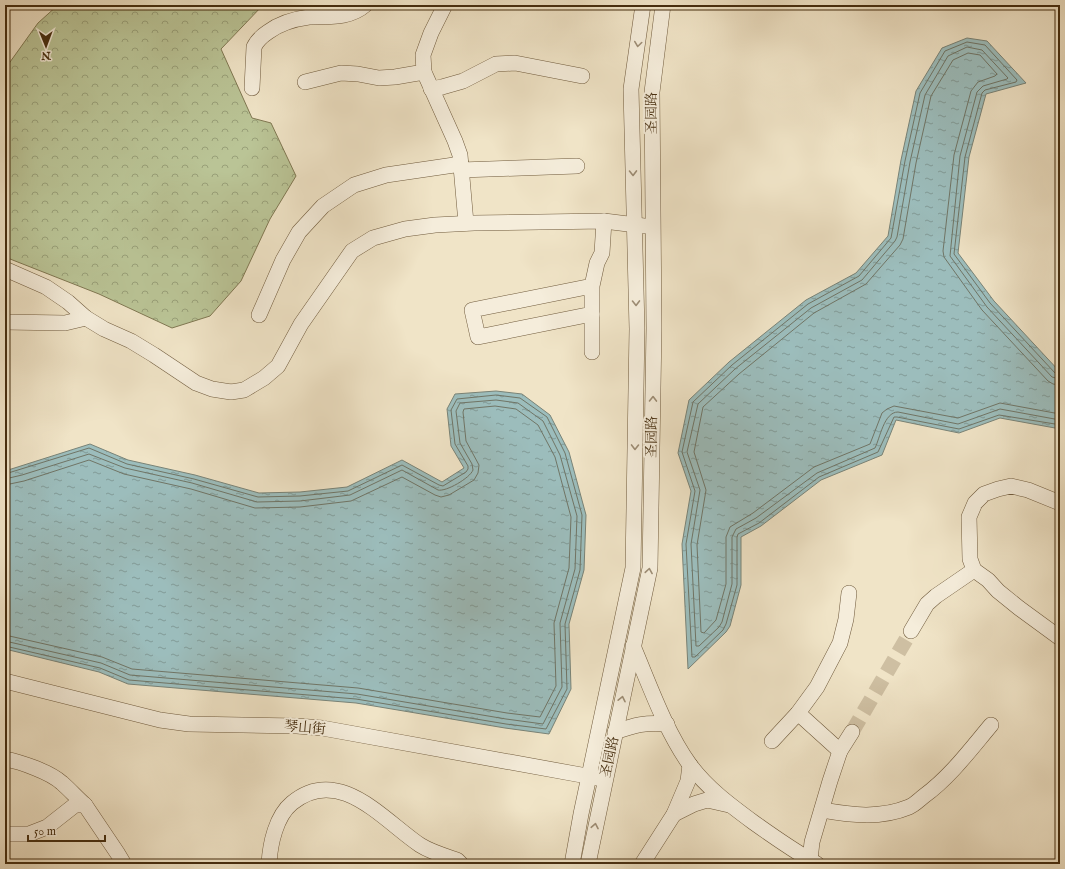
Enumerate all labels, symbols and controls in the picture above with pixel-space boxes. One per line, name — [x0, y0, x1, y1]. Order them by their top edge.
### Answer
north arrow — [26, 26, 66, 66]
one-way arrow — [634, 41, 643, 47]
text: N — [41, 48, 52, 62]
street label: 圣园路 — [643, 92, 661, 134]
one-way arrow — [629, 170, 638, 176]
one-way arrow — [632, 300, 641, 306]
one-way arrow — [649, 396, 657, 402]
street label: 圣园路 — [643, 416, 661, 458]
one-way arrow — [631, 444, 639, 450]
one-way arrow — [644, 568, 653, 574]
one-way arrow — [618, 695, 626, 702]
street label: 琴山街 — [283, 717, 327, 739]
street label: 圣园路 — [597, 735, 623, 779]
scale bar — [28, 817, 105, 843]
one-way arrow — [591, 823, 599, 829]
text: 50 m — [34, 824, 56, 839]

